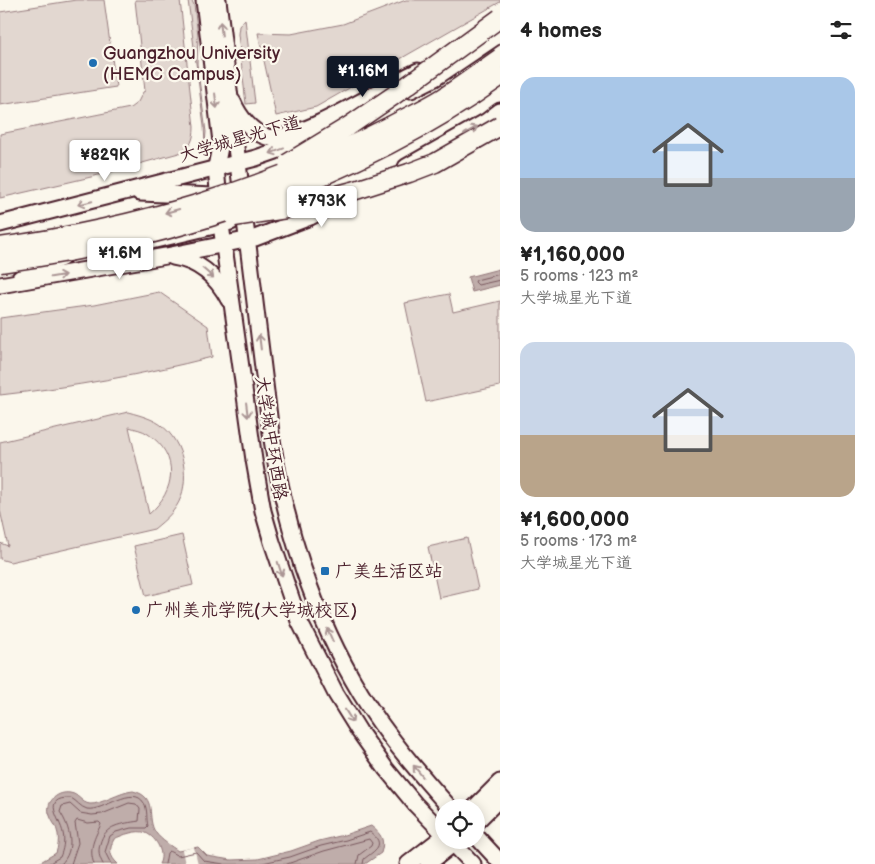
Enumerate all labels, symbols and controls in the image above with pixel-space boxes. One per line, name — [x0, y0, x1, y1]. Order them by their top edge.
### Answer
icon: filters — [827, 16, 855, 44]
text: 4 homes — [520, 18, 602, 43]
one-way arrow — [216, 21, 226, 37]
place label: Guangzhou University (HEMC Campus) — [103, 43, 281, 85]
pin: ¥1.16M — [322, 56, 404, 98]
marker: Guangzhou University (HEMC Campus) — [87, 57, 99, 69]
text: ¥1.16M — [338, 62, 388, 81]
one-way arrow — [211, 92, 221, 108]
icon: home — [643, 110, 733, 200]
street label: 大学城星光下道 — [177, 112, 303, 166]
one-way arrow — [463, 125, 478, 135]
pin: ¥829K — [70, 140, 140, 182]
text: ¥829K — [80, 146, 130, 165]
one-way arrow — [270, 147, 286, 156]
pin: ¥793K — [287, 186, 357, 228]
text: ¥793K — [298, 192, 346, 211]
one-way arrow — [77, 199, 93, 208]
one-way arrow — [164, 206, 180, 216]
pin: ¥1.6M — [85, 238, 155, 280]
text: ¥1,160,000 — [520, 242, 625, 267]
text: ¥1.6M — [98, 244, 142, 263]
one-way arrow — [201, 267, 214, 278]
text: 5 rooms · 123 m² — [520, 267, 638, 286]
one-way arrow — [50, 270, 66, 280]
text: 大学城星光下道 — [520, 289, 632, 308]
one-way arrow — [255, 334, 265, 350]
street label: 大学城中环西路 — [251, 374, 291, 502]
icon: home — [643, 375, 733, 465]
one-way arrow — [242, 402, 252, 418]
text: ¥1,600,000 — [520, 507, 629, 532]
text: 5 rooms · 173 m² — [520, 532, 637, 551]
text: 大学城星光下道 — [520, 554, 632, 573]
one-way arrow — [276, 561, 286, 577]
place label: 广美生活区站 — [335, 561, 443, 582]
marker: 广美生活区站 — [319, 565, 331, 577]
place label: 广州美术学院(大学城校区) — [146, 600, 357, 621]
marker: 广州美术学院(大学城校区) — [130, 604, 142, 616]
one-way arrow — [325, 628, 335, 643]
one-way arrow — [344, 708, 354, 722]
one-way arrow — [412, 764, 423, 777]
map controls — [435, 799, 485, 849]
button: locate — [435, 799, 485, 849]

